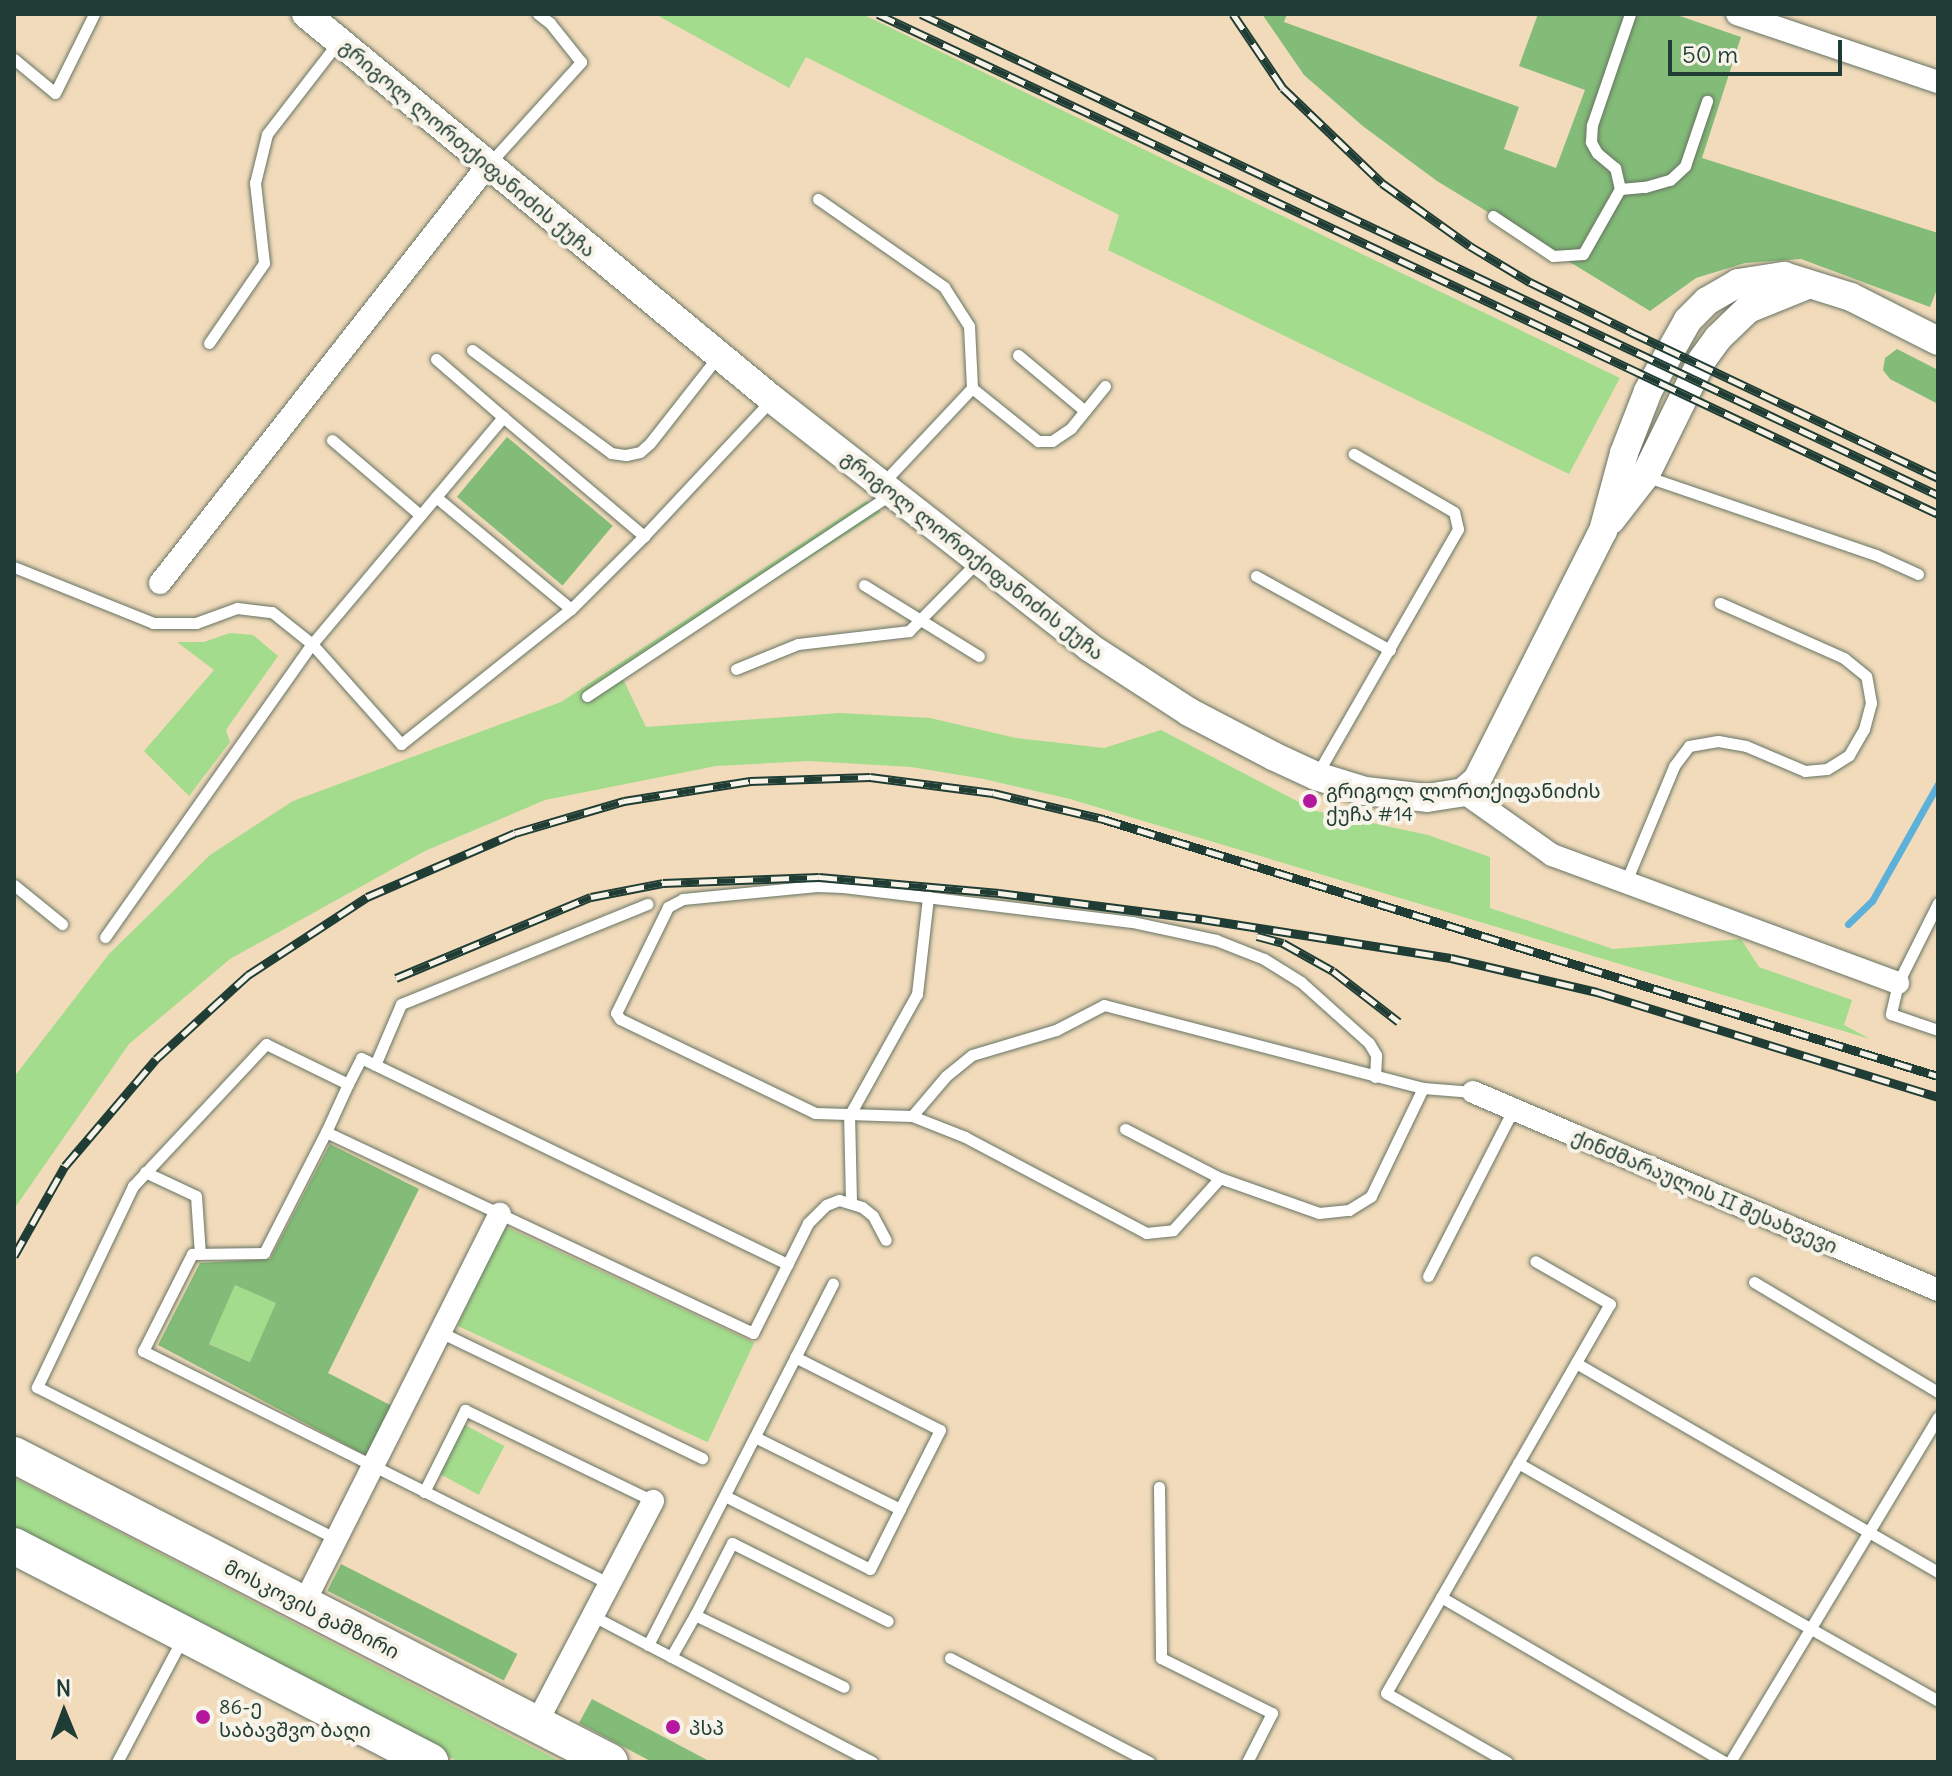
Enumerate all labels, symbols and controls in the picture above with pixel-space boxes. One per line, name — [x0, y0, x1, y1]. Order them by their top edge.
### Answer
scale bar — [1672, 24, 1846, 74]
street label: გრიგოლ ლორთქიფანიძის ქუჩა — [335, 34, 601, 262]
text: 50 m — [1682, 39, 1738, 69]
street label: გრიგოლ ლორთქიფანიძის ქუჩა — [837, 445, 1109, 665]
place label: გრიგოლ ლორთქიფანიძის ქუჩა #14 — [1326, 778, 1601, 825]
marker: გრიგოლ ლორთქიფანიძის ქუჩა #14 — [1301, 792, 1319, 810]
street label: ქინძმარაულის II შესახვევი — [1569, 1124, 1841, 1258]
street label: მოსკოვის გამზირი — [220, 1554, 404, 1664]
north arrow — [24, 1672, 104, 1752]
text: N — [56, 1674, 71, 1702]
place label: 86-ე საბავშვო ბაღი — [219, 1694, 371, 1741]
marker: 86-ე საბავშვო ბაღი — [194, 1708, 212, 1726]
place label: პსპ — [689, 1715, 724, 1739]
marker: პსპ — [664, 1718, 682, 1736]

